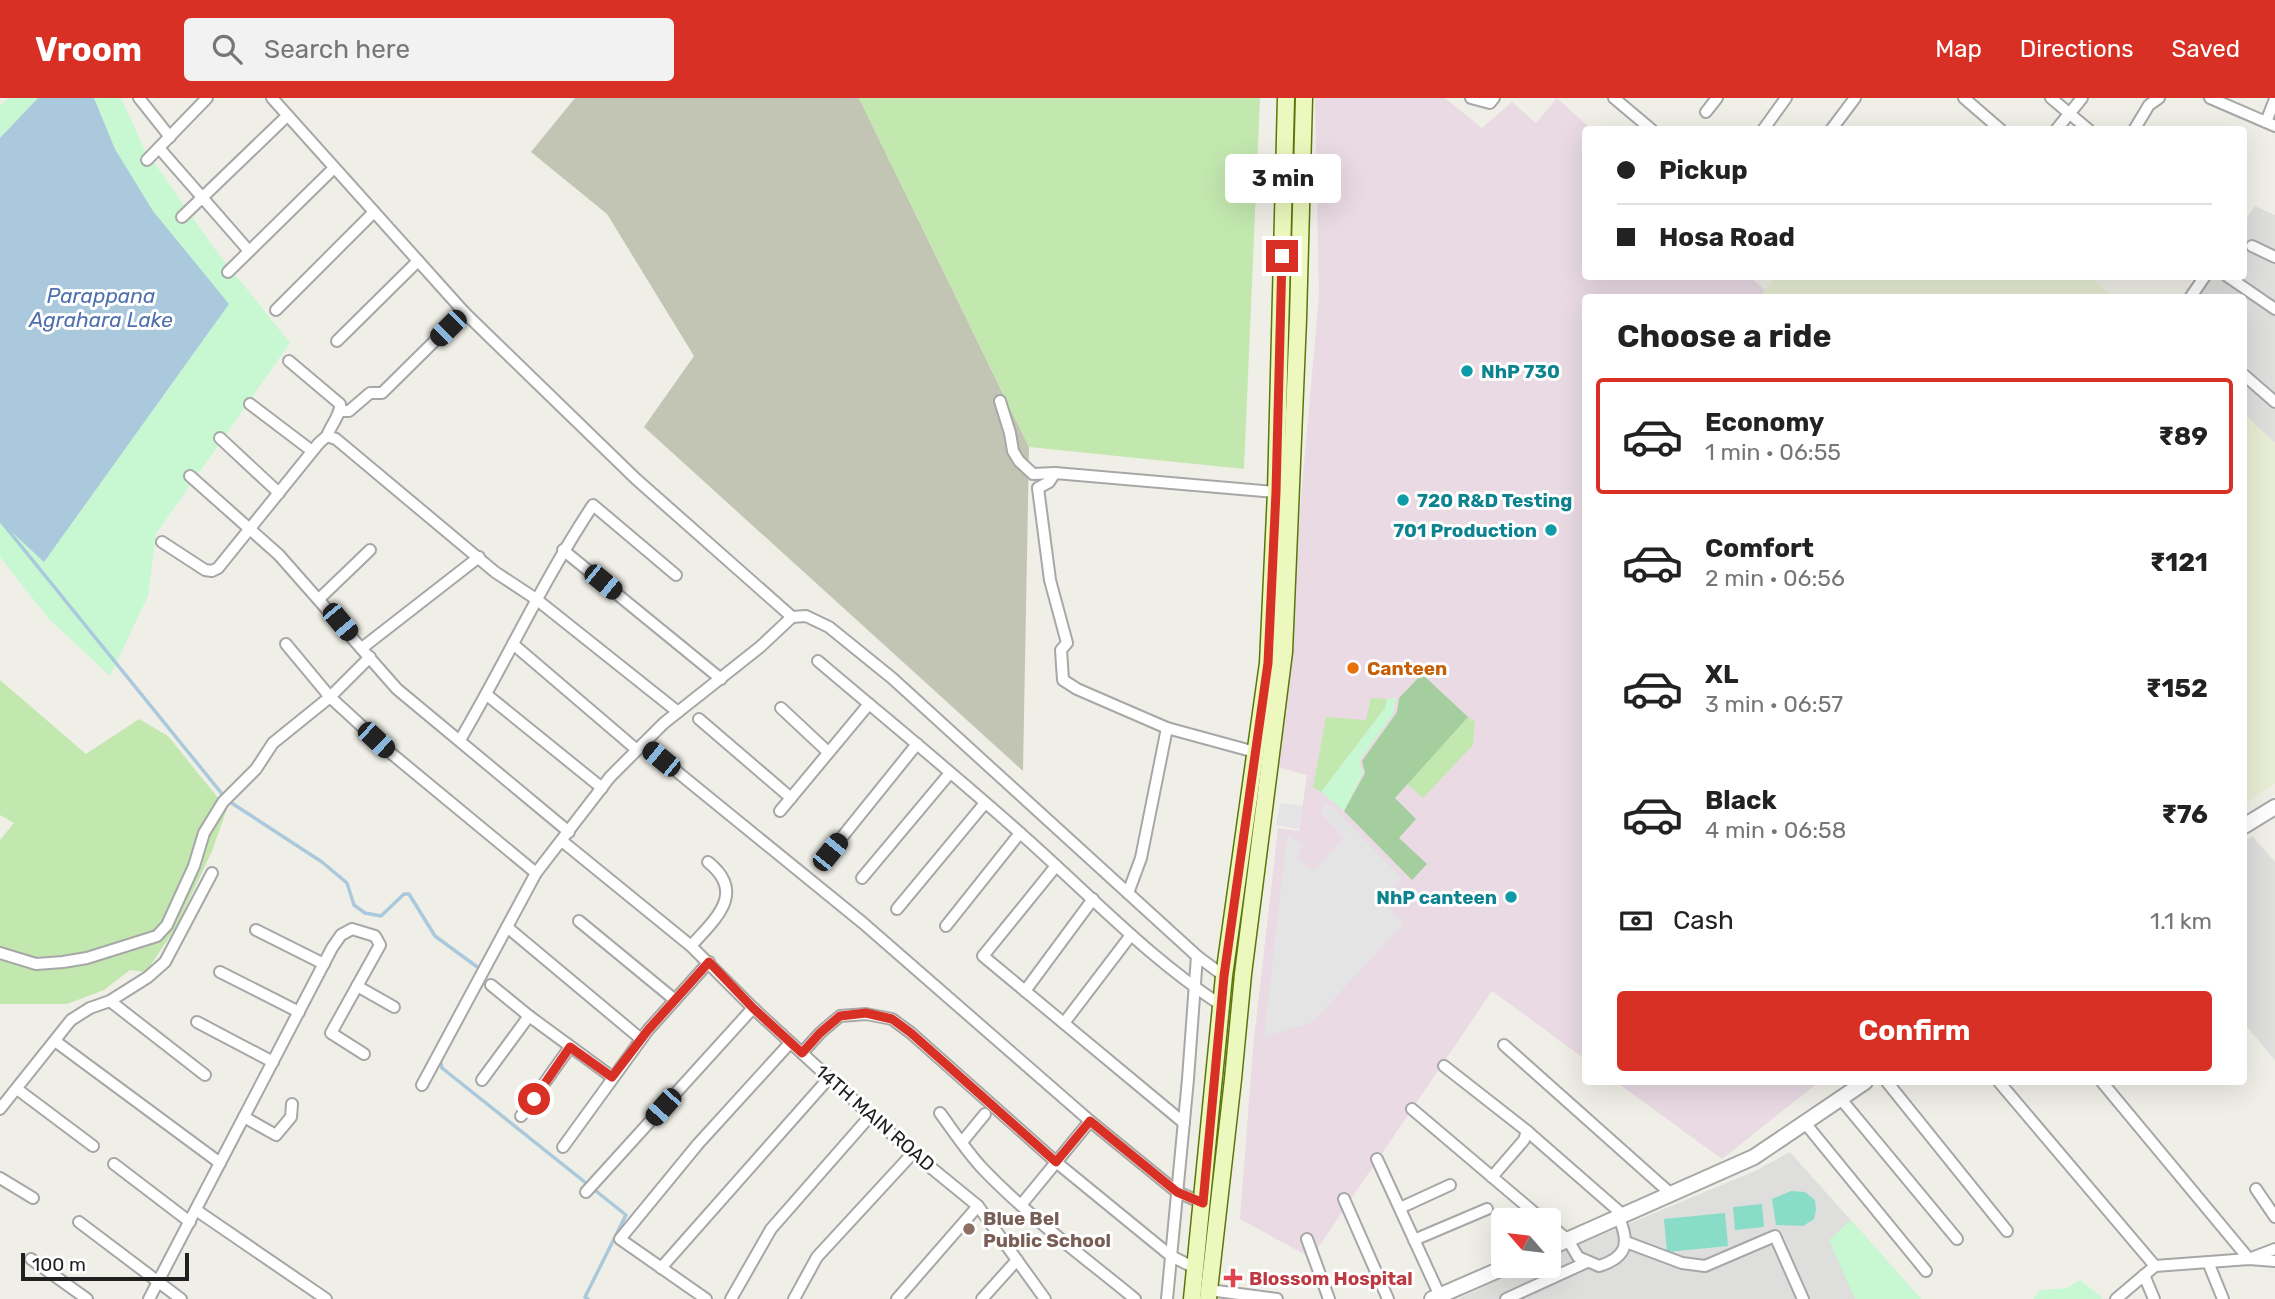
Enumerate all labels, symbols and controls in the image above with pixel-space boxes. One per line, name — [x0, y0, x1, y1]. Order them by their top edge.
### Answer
search box — [184, 18, 674, 81]
text: Vroom — [35, 30, 142, 69]
icon: search — [208, 30, 246, 68]
text: Search here — [264, 34, 410, 65]
text: Map — [1935, 35, 1982, 63]
text: Directions — [2020, 35, 2133, 63]
text: Saved — [2171, 35, 2240, 63]
callout: 3 min — [1224, 155, 1340, 204]
text: Pickup — [1659, 155, 1748, 186]
text: 3 min — [1252, 164, 1314, 192]
text: Hosa Road — [1659, 222, 1795, 253]
route end — [1266, 240, 1298, 272]
water label: Parappana Agrahara Lake — [28, 283, 173, 332]
car — [426, 306, 471, 350]
text: Choose a ride — [1617, 317, 1831, 355]
place label: NhP 730 — [1481, 360, 1560, 383]
marker: NhP 730 — [1459, 363, 1475, 379]
icon: car — [1621, 405, 1684, 468]
text: Economy — [1705, 407, 1824, 438]
text: ₹89 — [2158, 421, 2208, 452]
text: 1 min · 06:55 — [1705, 438, 1841, 466]
place label: 720 R&D Testing — [1417, 489, 1572, 512]
marker: 720 R&D Testing — [1395, 492, 1411, 508]
place label: 701 Production — [1393, 519, 1537, 542]
marker: 701 Production — [1543, 522, 1559, 538]
icon: car — [1621, 531, 1684, 594]
text: Comfort — [1705, 533, 1814, 564]
text: ₹121 — [2150, 547, 2208, 578]
car — [581, 561, 626, 603]
text: 2 min · 06:56 — [1705, 564, 1845, 592]
car — [319, 599, 362, 645]
place label: Canteen — [1367, 657, 1447, 680]
icon: car — [1621, 657, 1684, 720]
text: XL — [1705, 659, 1738, 690]
marker: Canteen — [1345, 660, 1361, 676]
text: ₹152 — [2146, 673, 2208, 704]
text: 3 min · 06:57 — [1705, 690, 1843, 718]
car — [354, 718, 399, 762]
car — [639, 738, 684, 780]
icon: car — [1621, 783, 1684, 846]
text: Black — [1705, 785, 1777, 816]
text: ₹76 — [2161, 799, 2208, 830]
text: 4 min · 06:58 — [1705, 816, 1846, 844]
car — [809, 829, 852, 875]
place label: NhP canteen — [1376, 886, 1497, 909]
marker: NhP canteen — [1503, 889, 1519, 905]
icon: cash — [1617, 902, 1655, 940]
text: Cash — [1673, 905, 1734, 936]
text: 1.1 km — [2150, 907, 2212, 935]
button: Confirm — [1617, 991, 2212, 1071]
street label: 14TH MAIN ROAD — [811, 1060, 939, 1176]
route start — [518, 1083, 550, 1115]
car — [642, 1084, 685, 1130]
place label: Blue Bel Public School — [983, 1207, 1111, 1252]
north arrow — [1491, 1208, 1561, 1278]
map controls — [1491, 1208, 1561, 1278]
marker: Blue Bel Public School — [961, 1221, 977, 1237]
scale bar — [21, 1250, 189, 1282]
text: 100 m — [32, 1253, 86, 1276]
place label: Blossom Hospital — [1249, 1267, 1413, 1290]
marker: Blossom Hospital — [1223, 1268, 1243, 1288]

